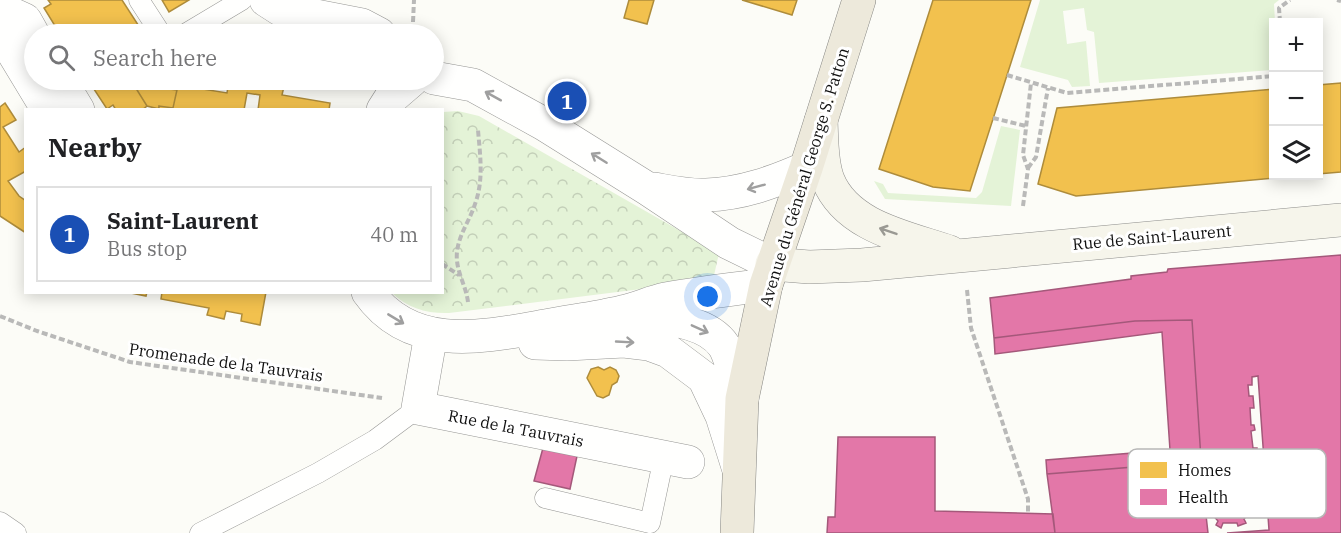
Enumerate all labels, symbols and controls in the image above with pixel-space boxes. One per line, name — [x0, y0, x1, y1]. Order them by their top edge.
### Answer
map controls — [1269, 18, 1323, 180]
button: + — [1269, 18, 1323, 72]
search box — [24, 24, 444, 90]
icon: search — [45, 41, 78, 74]
text: Search here — [93, 43, 217, 72]
street label: Avenue du Général George S. Patton — [755, 45, 853, 309]
button: − — [1269, 72, 1323, 126]
pin: 1 — [548, 78, 586, 124]
one-way arrow — [485, 90, 502, 102]
button: layers — [1269, 126, 1323, 180]
text: Nearby — [48, 130, 142, 164]
one-way arrow — [591, 152, 608, 164]
one-way arrow — [747, 182, 766, 193]
text: Saint-Laurent — [107, 206, 258, 235]
street label: Rue de Saint-Laurent — [1072, 220, 1233, 254]
text: 1 — [64, 221, 76, 248]
text: 40 m — [370, 221, 418, 248]
one-way arrow — [879, 224, 898, 235]
text: Bus stop — [107, 235, 187, 262]
your location — [693, 282, 722, 311]
one-way arrow — [387, 313, 404, 325]
one-way arrow — [690, 324, 709, 335]
one-way arrow — [615, 336, 635, 347]
street label: Promenade de la Tauvrais — [128, 338, 324, 386]
street label: Rue de la Tauvrais — [447, 405, 585, 451]
legend — [1128, 449, 1326, 518]
text: Homes — [1178, 460, 1231, 480]
text: Health — [1178, 487, 1229, 507]

